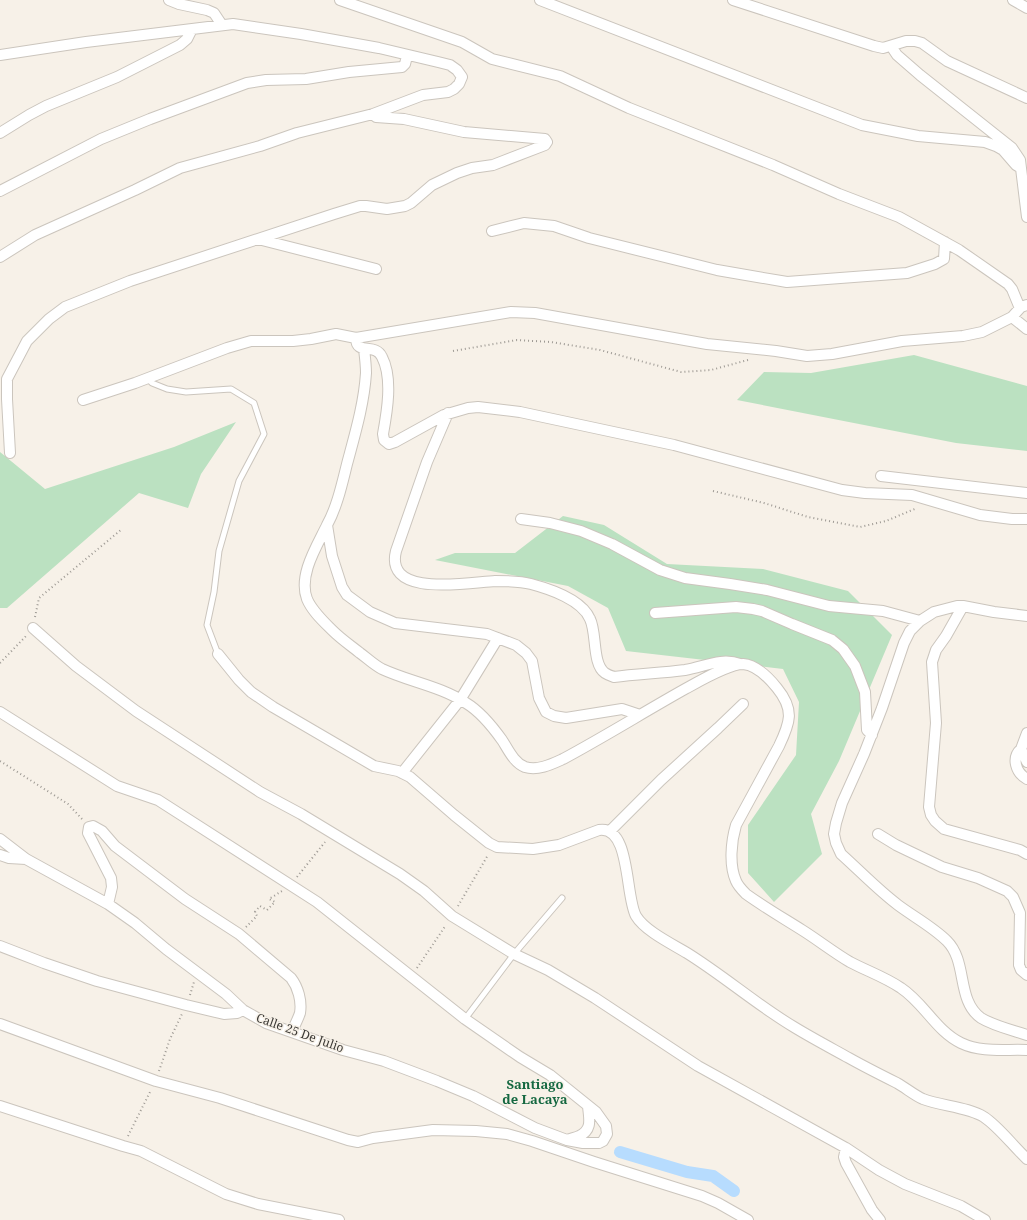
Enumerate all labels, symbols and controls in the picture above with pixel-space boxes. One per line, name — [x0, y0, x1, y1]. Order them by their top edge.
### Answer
street label: Calle 25 De Julio — [254, 1009, 347, 1056]
district label: Santiago de Lacaya — [502, 1075, 568, 1108]

